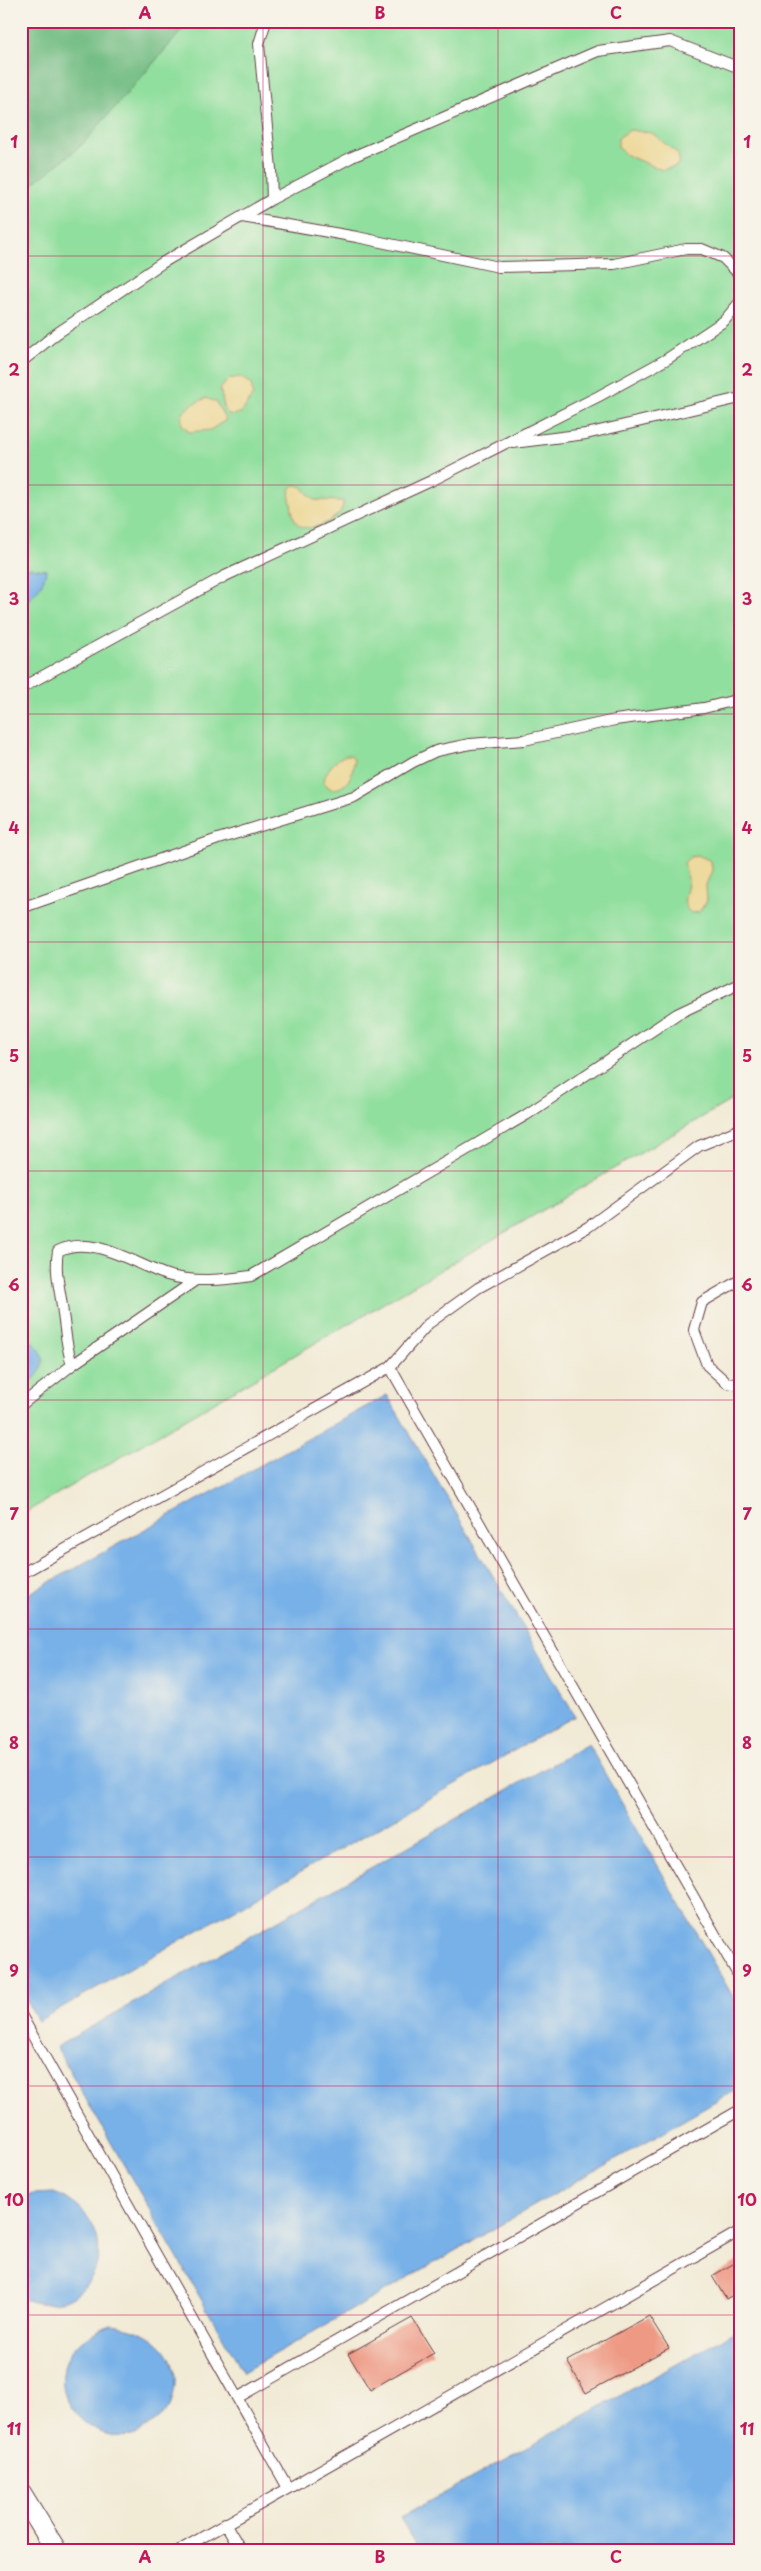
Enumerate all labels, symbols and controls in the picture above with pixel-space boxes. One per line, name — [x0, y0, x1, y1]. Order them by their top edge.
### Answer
text: A — [139, 0, 152, 24]
text: B — [375, 0, 386, 24]
text: C — [610, 0, 622, 24]
text: 1 — [10, 129, 18, 153]
text: 1 — [743, 129, 751, 153]
text: 2 — [8, 357, 20, 381]
text: 2 — [741, 357, 753, 381]
text: 3 — [9, 586, 19, 610]
text: 3 — [742, 586, 752, 610]
text: 4 — [9, 815, 20, 839]
text: 4 — [742, 815, 753, 839]
text: 5 — [9, 1043, 19, 1067]
text: 5 — [742, 1043, 752, 1067]
text: 6 — [8, 1272, 20, 1296]
text: 6 — [741, 1272, 753, 1296]
text: 7 — [9, 1501, 19, 1525]
text: 7 — [742, 1501, 752, 1525]
text: 8 — [9, 1730, 19, 1754]
text: 8 — [742, 1730, 752, 1754]
text: 9 — [9, 1958, 19, 1982]
text: 9 — [742, 1958, 752, 1982]
text: 10 — [4, 2187, 24, 2211]
text: 10 — [737, 2187, 757, 2211]
text: 11 — [7, 2416, 21, 2440]
text: 11 — [740, 2416, 754, 2440]
text: A — [139, 2544, 152, 2568]
text: B — [375, 2544, 386, 2568]
text: C — [610, 2544, 622, 2568]

